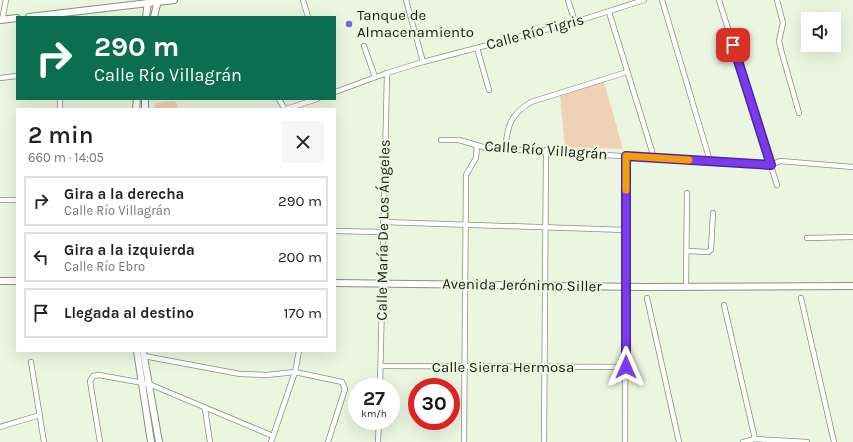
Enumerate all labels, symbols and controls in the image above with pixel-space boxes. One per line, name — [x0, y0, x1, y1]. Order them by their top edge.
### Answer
place label: Tanque de Almacenamiento — [357, 6, 474, 41]
street label: Calle Río Tigris — [484, 10, 586, 54]
map controls — [801, 12, 841, 52]
button: sound — [801, 12, 841, 52]
marker: Tanque de Almacenamiento — [344, 19, 354, 29]
pin — [716, 28, 750, 62]
text: 290 m — [94, 30, 179, 63]
icon: right — [28, 32, 80, 84]
icon: arrive — [722, 34, 744, 56]
text: Calle Río Villagrán — [94, 64, 242, 86]
text: 2 min — [28, 121, 94, 149]
button: close — [282, 121, 324, 163]
street label: Calle Río Villagrán — [484, 137, 608, 163]
street label: Calle María De Los Ángeles — [372, 139, 394, 321]
text: 660 m · 14:05 — [28, 150, 104, 165]
text: Gira a la derecha — [64, 185, 184, 203]
icon: right — [30, 190, 52, 212]
text: 290 m — [278, 192, 322, 210]
text: Calle Río Villagrán — [64, 203, 171, 218]
text: Gira a la izquierda — [64, 241, 195, 259]
icon: left — [30, 246, 52, 268]
text: 200 m — [278, 248, 322, 266]
text: Calle Río Ebro — [64, 259, 145, 274]
street label: Avenida Jerónimo Siller — [442, 275, 602, 295]
icon: arrive — [30, 302, 52, 324]
text: Llegada al destino — [64, 304, 194, 322]
text: 170 m — [284, 304, 322, 322]
position arrow — [605, 346, 647, 388]
street label: Calle Sierra Hermosa — [432, 358, 574, 376]
speed limit sign: 30 — [408, 378, 460, 430]
text: 27 — [363, 387, 385, 410]
text: km/h — [361, 408, 387, 420]

